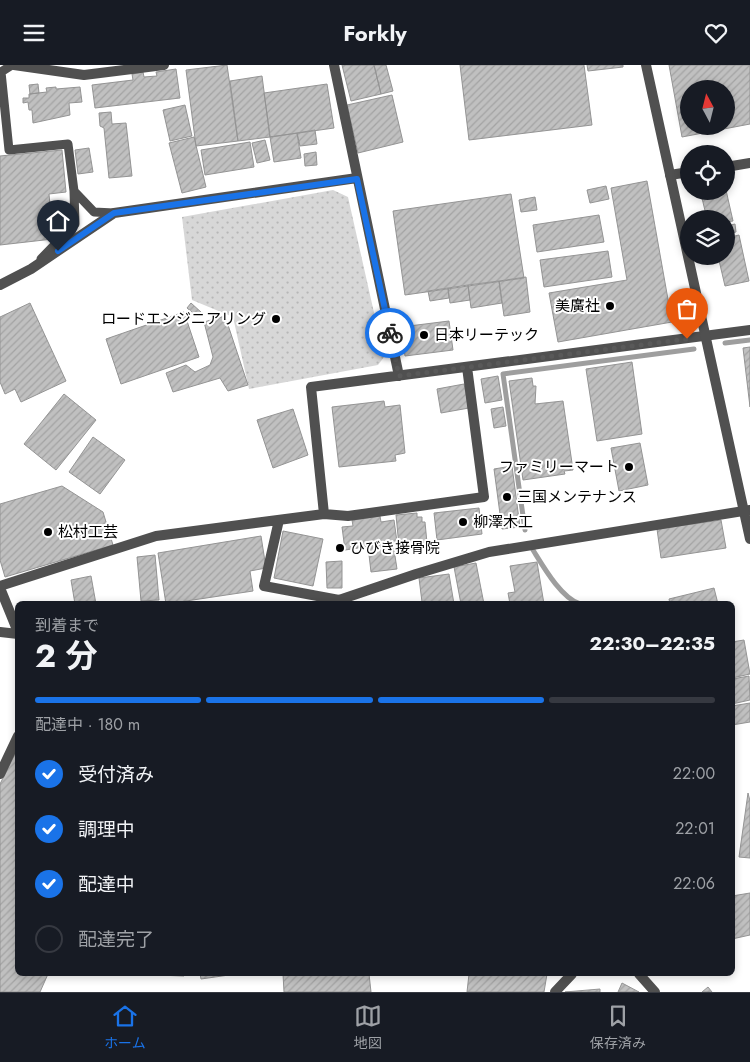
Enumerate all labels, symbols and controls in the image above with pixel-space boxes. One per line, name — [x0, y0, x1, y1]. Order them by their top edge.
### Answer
text: Forkly — [343, 17, 407, 49]
icon: menu — [20, 19, 48, 47]
icon: heart — [702, 19, 730, 47]
north arrow — [680, 80, 735, 135]
map controls — [680, 80, 735, 265]
button: locate — [680, 145, 735, 200]
pin — [37, 200, 79, 251]
icon: home — [44, 207, 72, 235]
button: layers — [680, 210, 735, 265]
pin — [666, 288, 708, 339]
place label: 美廣社 — [555, 295, 600, 317]
icon: bag — [673, 295, 701, 323]
marker: 美廣社 — [604, 300, 616, 312]
place label: ロードエンジニアリング — [101, 308, 266, 330]
courier — [365, 308, 415, 358]
marker: ロードエンジニアリング — [270, 313, 282, 325]
icon: bike — [376, 319, 404, 347]
place label: 日本リーテック — [434, 324, 539, 346]
marker: 日本リーテック — [418, 329, 430, 341]
place label: ファミリーマート — [499, 456, 619, 478]
marker: ファミリーマート — [623, 461, 635, 473]
place label: 三国メンテナンス — [517, 486, 637, 508]
marker: 三国メンテナンス — [501, 491, 513, 503]
place label: 柳澤木工 — [473, 511, 533, 533]
marker: 柳澤木工 — [457, 516, 469, 528]
place label: 松村工芸 — [58, 521, 118, 543]
marker: 松村工芸 — [42, 526, 54, 538]
place label: ひびき接骨院 — [350, 537, 440, 559]
marker: ひびき接骨院 — [334, 542, 346, 554]
text: 到着まで — [35, 614, 99, 637]
text: 22:30–22:35 — [590, 630, 715, 657]
text: 2 分 — [35, 633, 98, 679]
text: 配達中 · 180 m — [35, 713, 140, 736]
icon: check — [35, 760, 63, 788]
text: 受付済み — [78, 761, 154, 788]
text: 22:00 — [673, 762, 715, 785]
icon: check — [35, 815, 63, 843]
text: 調理中 — [78, 816, 135, 843]
text: 22:01 — [675, 817, 715, 840]
icon: check — [35, 870, 63, 898]
text: 配達中 — [78, 871, 135, 898]
text: 22:06 — [673, 872, 715, 895]
text: 配達完了 — [78, 926, 154, 953]
tab: ホーム — [104, 1002, 146, 1053]
tab: 地図 — [354, 1002, 382, 1053]
tab: 保存済み — [590, 1002, 646, 1053]

